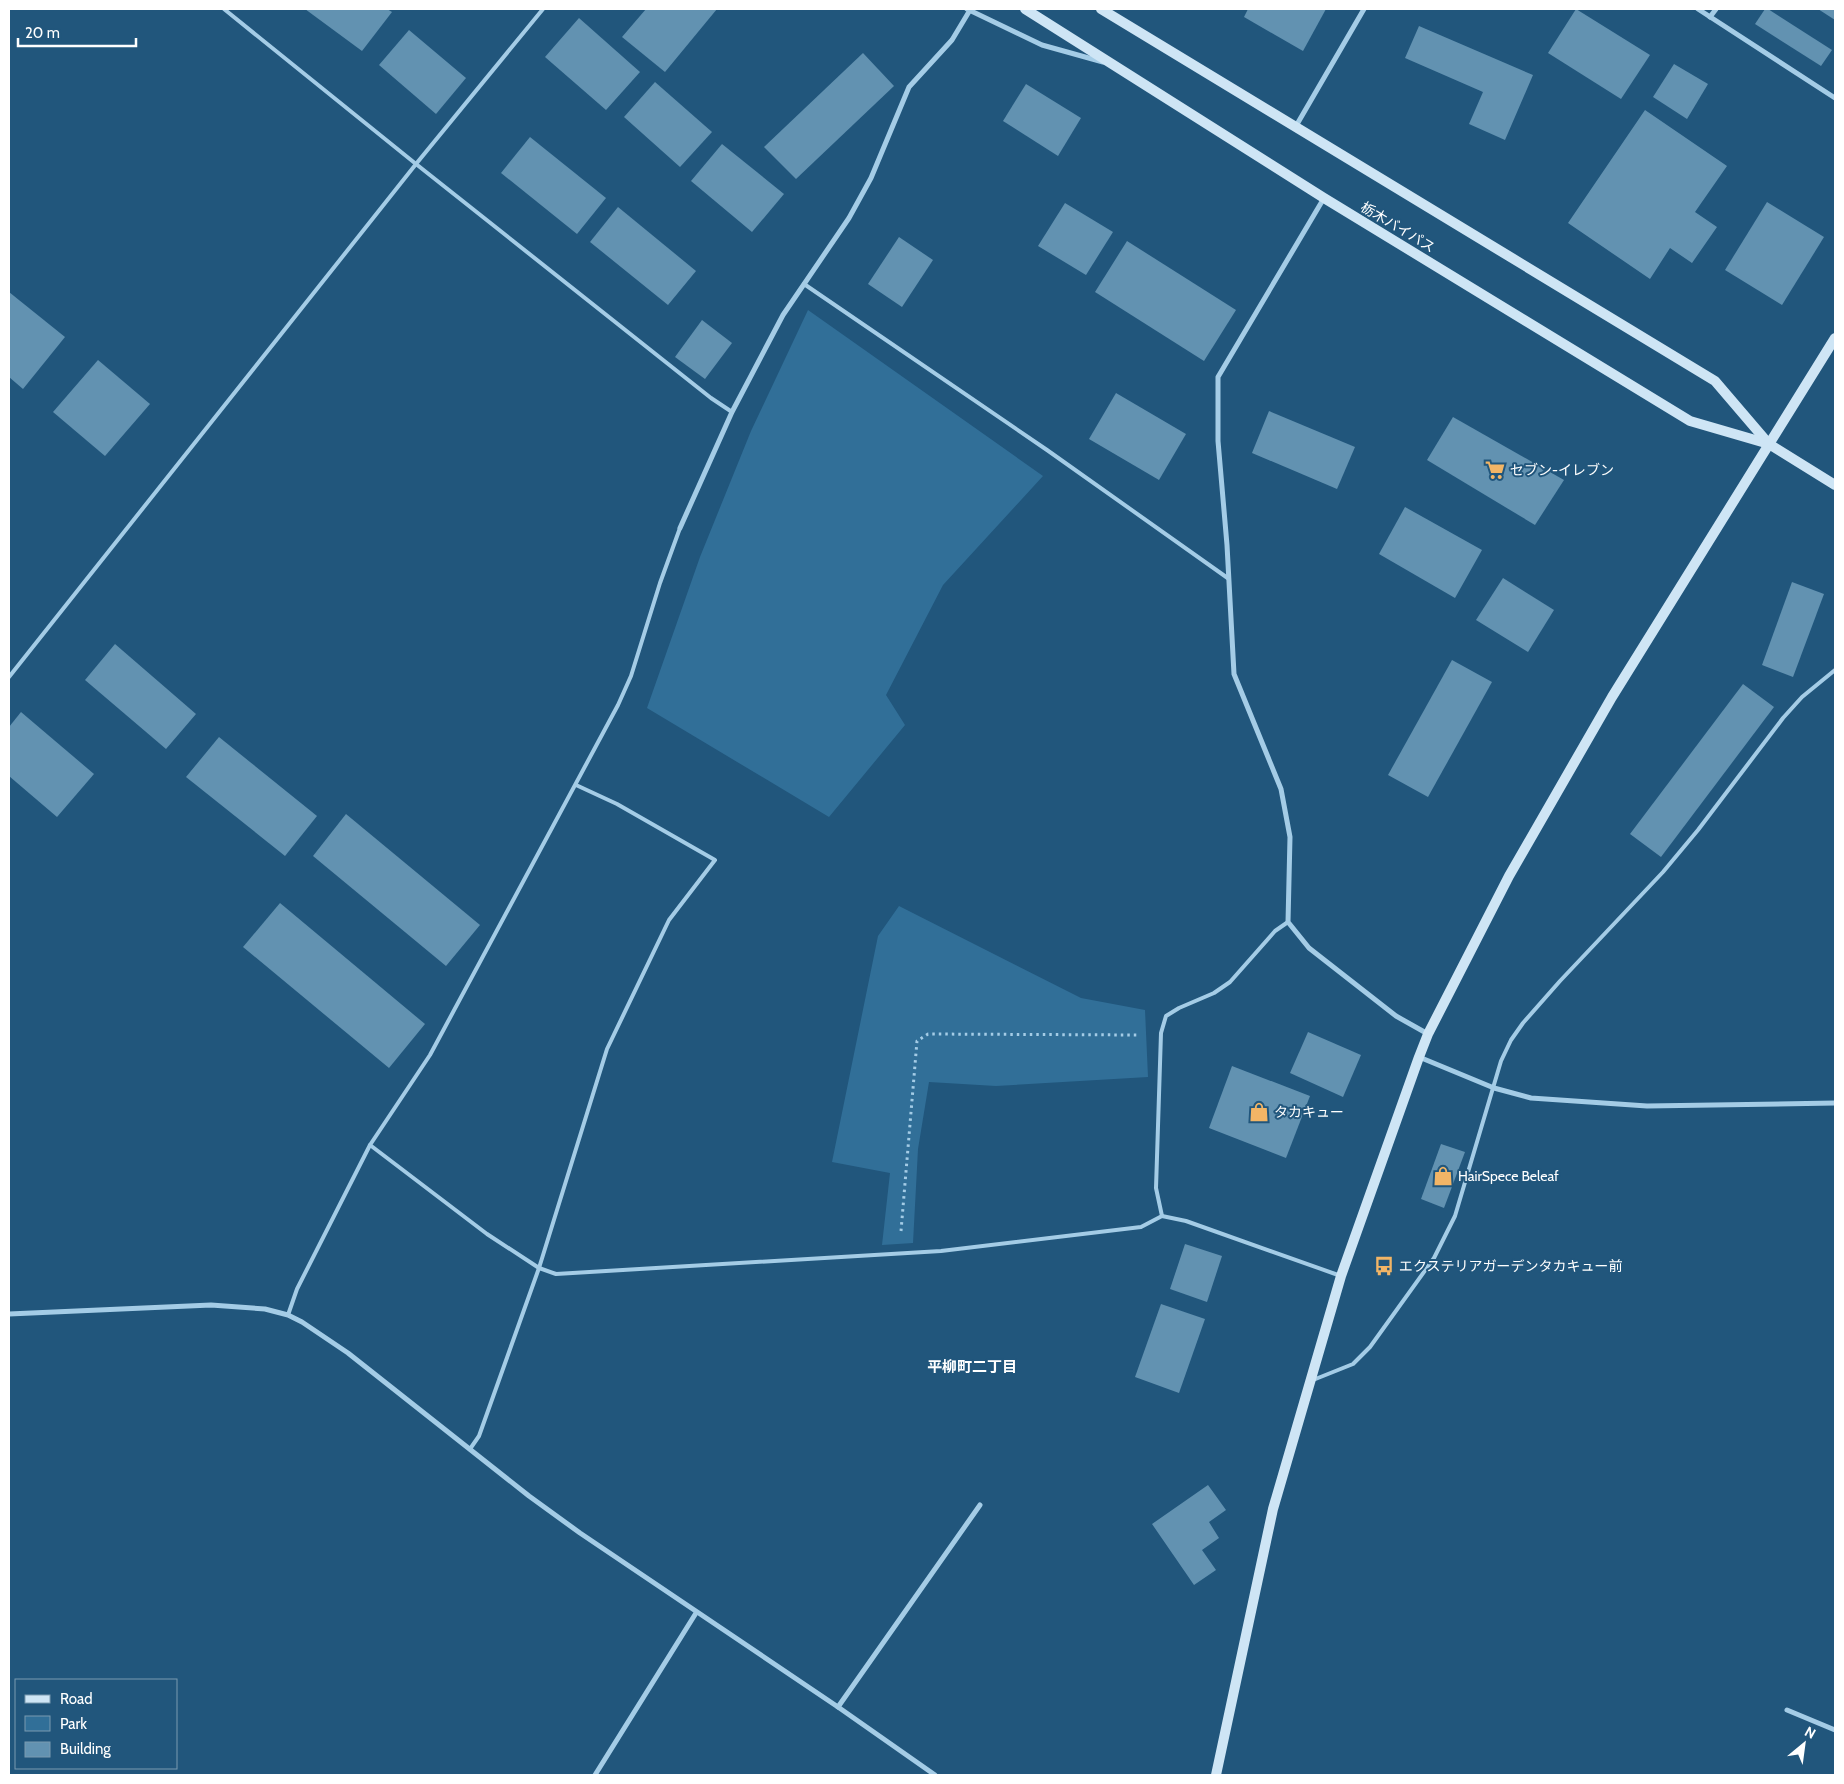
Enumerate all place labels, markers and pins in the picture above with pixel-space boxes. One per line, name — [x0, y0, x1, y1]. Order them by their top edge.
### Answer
supermarket icon: セブン-イレブン — [1484, 459, 1506, 481]
place label: セブン-イレブン — [1510, 461, 1614, 479]
shop icon: タカキュー — [1248, 1101, 1270, 1123]
place label: タカキュー — [1274, 1103, 1344, 1121]
shop icon: HairSpece Beleaf — [1432, 1165, 1454, 1187]
place label: HairSpece Beleaf — [1458, 1167, 1559, 1185]
bus stop icon: エクステリアガーデンタカキュー前 — [1373, 1255, 1395, 1277]
place label: エクステリアガーデンタカキュー前 — [1399, 1257, 1623, 1275]

